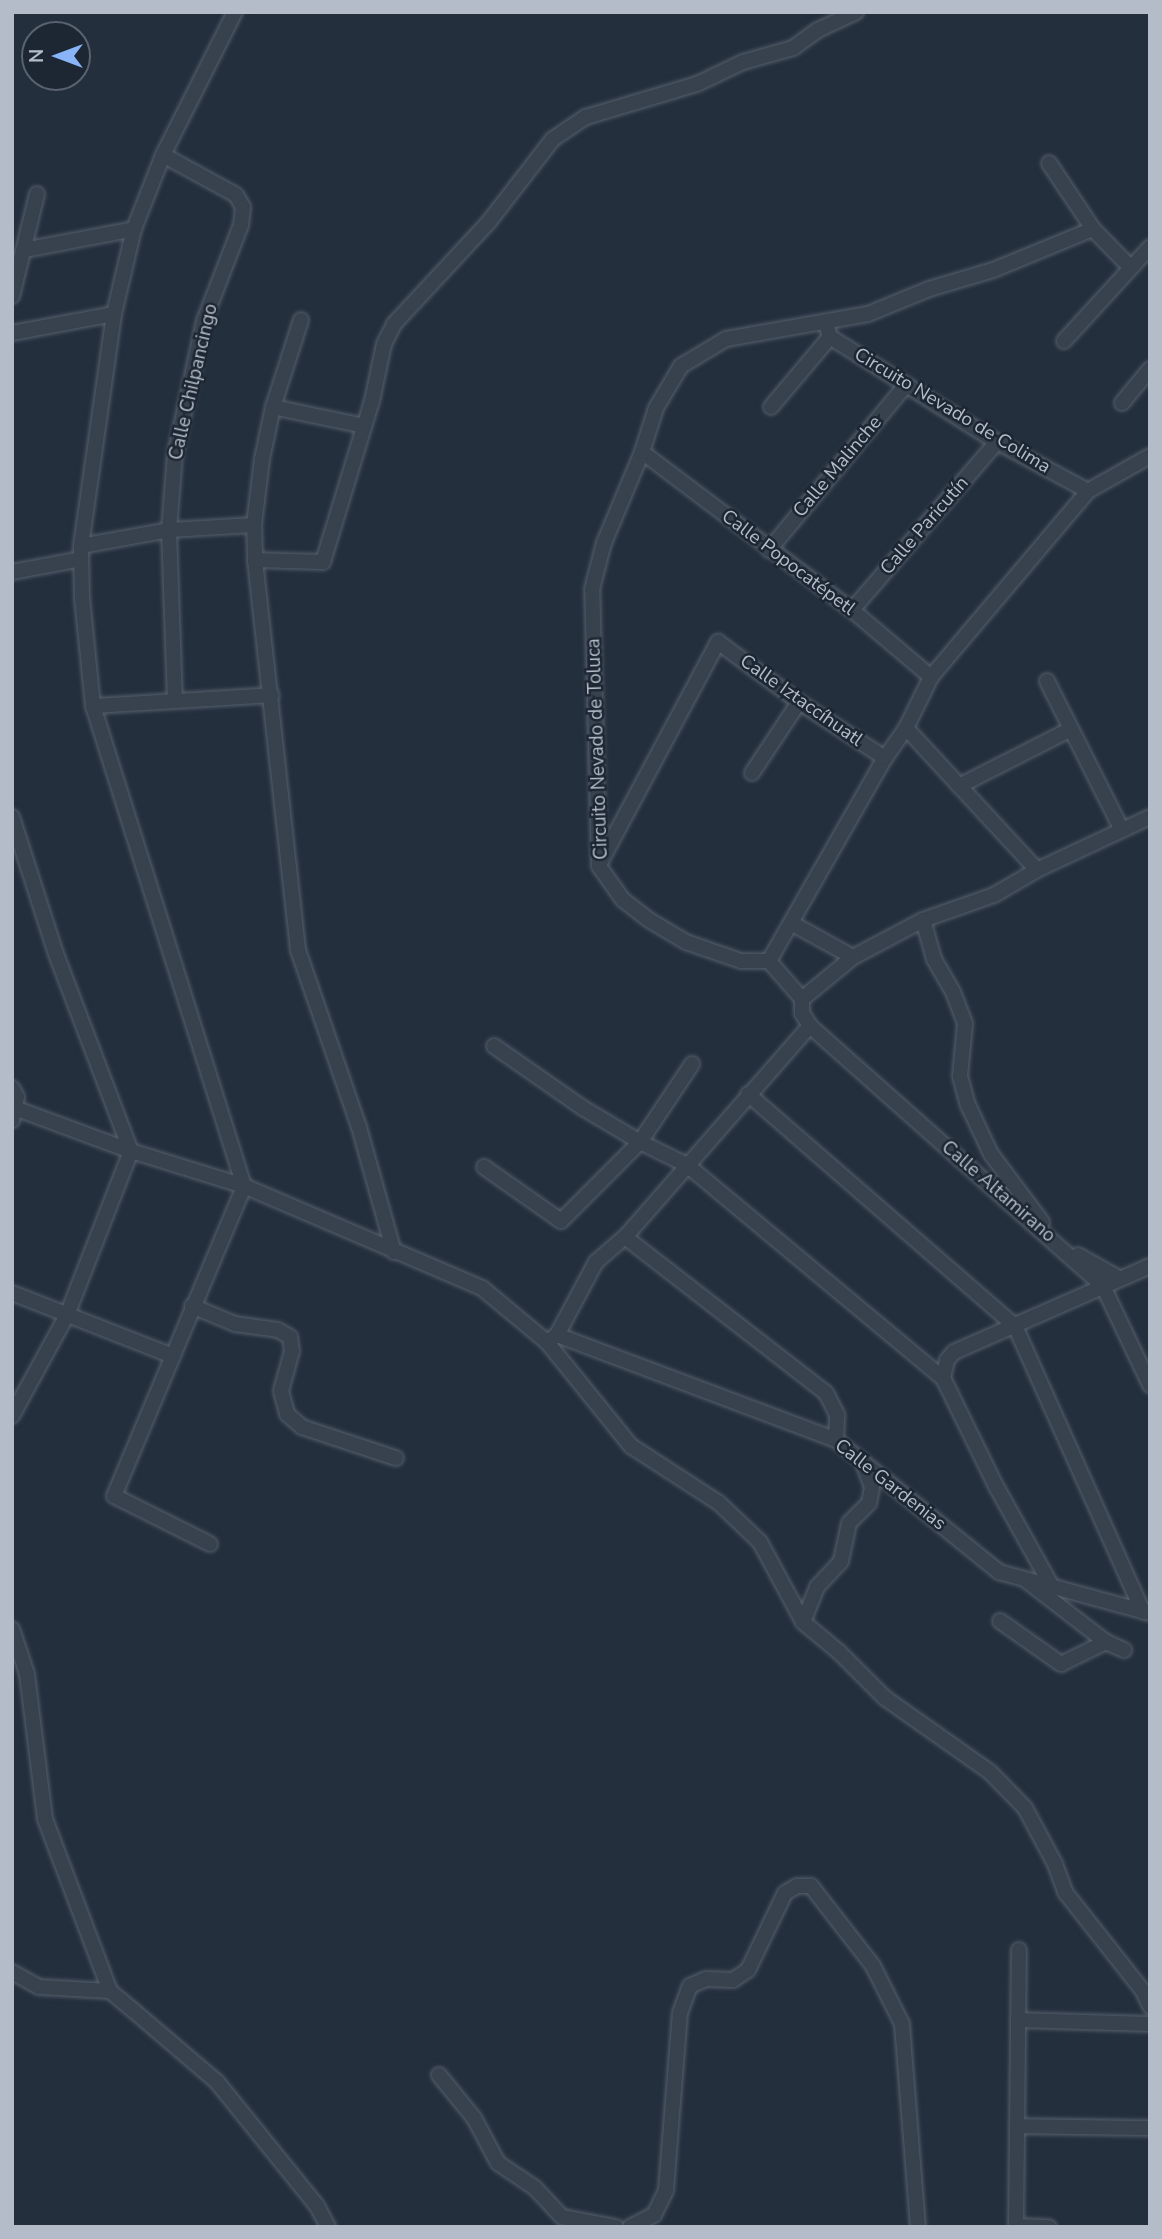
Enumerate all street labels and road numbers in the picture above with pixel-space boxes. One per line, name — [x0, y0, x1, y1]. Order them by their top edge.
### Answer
street label: Calle Chilpancingo — [165, 302, 223, 462]
street label: Circuito Nevado de Colima — [850, 343, 1054, 479]
street label: Calle Malinche — [789, 412, 887, 522]
street label: Calle Paricutín — [876, 472, 974, 580]
street label: Calle Popocatépetl — [717, 505, 859, 621]
street label: Circuito Nevado de Toluca — [583, 638, 613, 860]
street label: Calle Iztaccíhuatl — [735, 650, 867, 752]
street label: Calle Altamirano — [936, 1136, 1060, 1248]
street label: Calle Gardenias — [830, 1435, 950, 1535]

